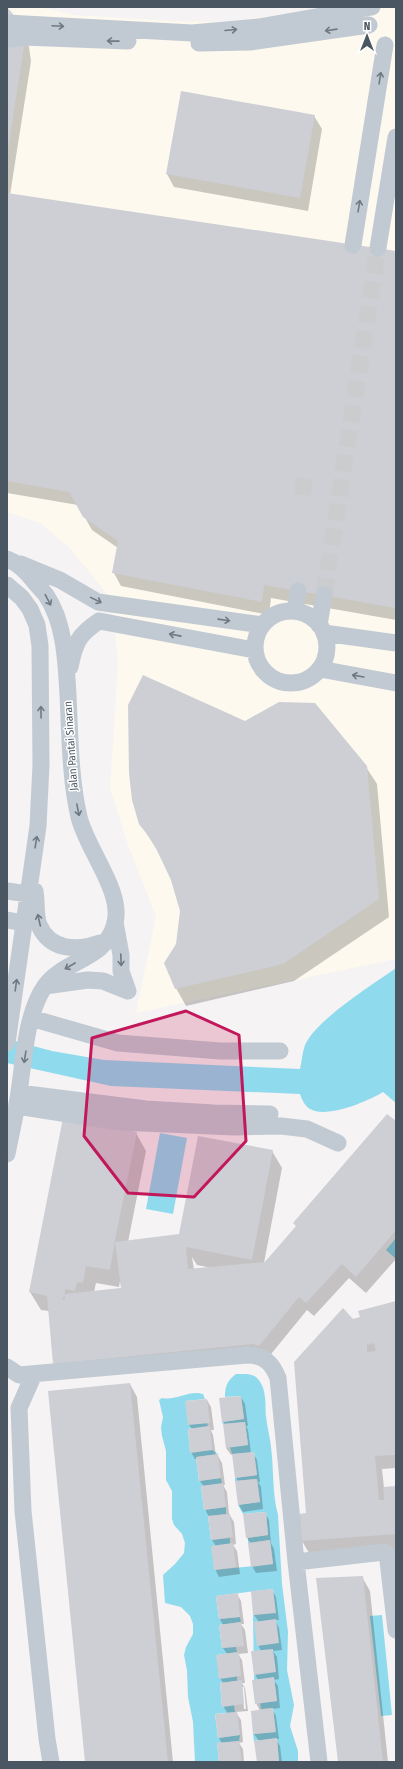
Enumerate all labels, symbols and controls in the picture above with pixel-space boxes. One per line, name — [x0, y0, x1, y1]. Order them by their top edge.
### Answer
north arrow — [347, 16, 387, 56]
text: N — [364, 20, 370, 33]
one-way arrow — [51, 23, 64, 30]
one-way arrow — [224, 26, 237, 33]
one-way arrow — [325, 26, 338, 34]
one-way arrow — [107, 37, 120, 44]
one-way arrow — [376, 72, 384, 85]
one-way arrow — [355, 200, 363, 213]
one-way arrow — [45, 594, 52, 606]
one-way arrow — [89, 597, 101, 604]
one-way arrow — [217, 616, 230, 624]
one-way arrow — [169, 631, 182, 639]
one-way arrow — [352, 671, 365, 679]
street label: Jalan Pantai Sinaran — [61, 701, 81, 791]
one-way arrow — [37, 706, 44, 719]
one-way arrow — [74, 803, 82, 816]
one-way arrow — [32, 836, 40, 849]
one-way arrow — [34, 914, 42, 927]
one-way arrow — [117, 953, 125, 966]
one-way arrow — [64, 963, 76, 971]
one-way arrow — [12, 979, 20, 992]
one-way arrow — [21, 1050, 29, 1063]

